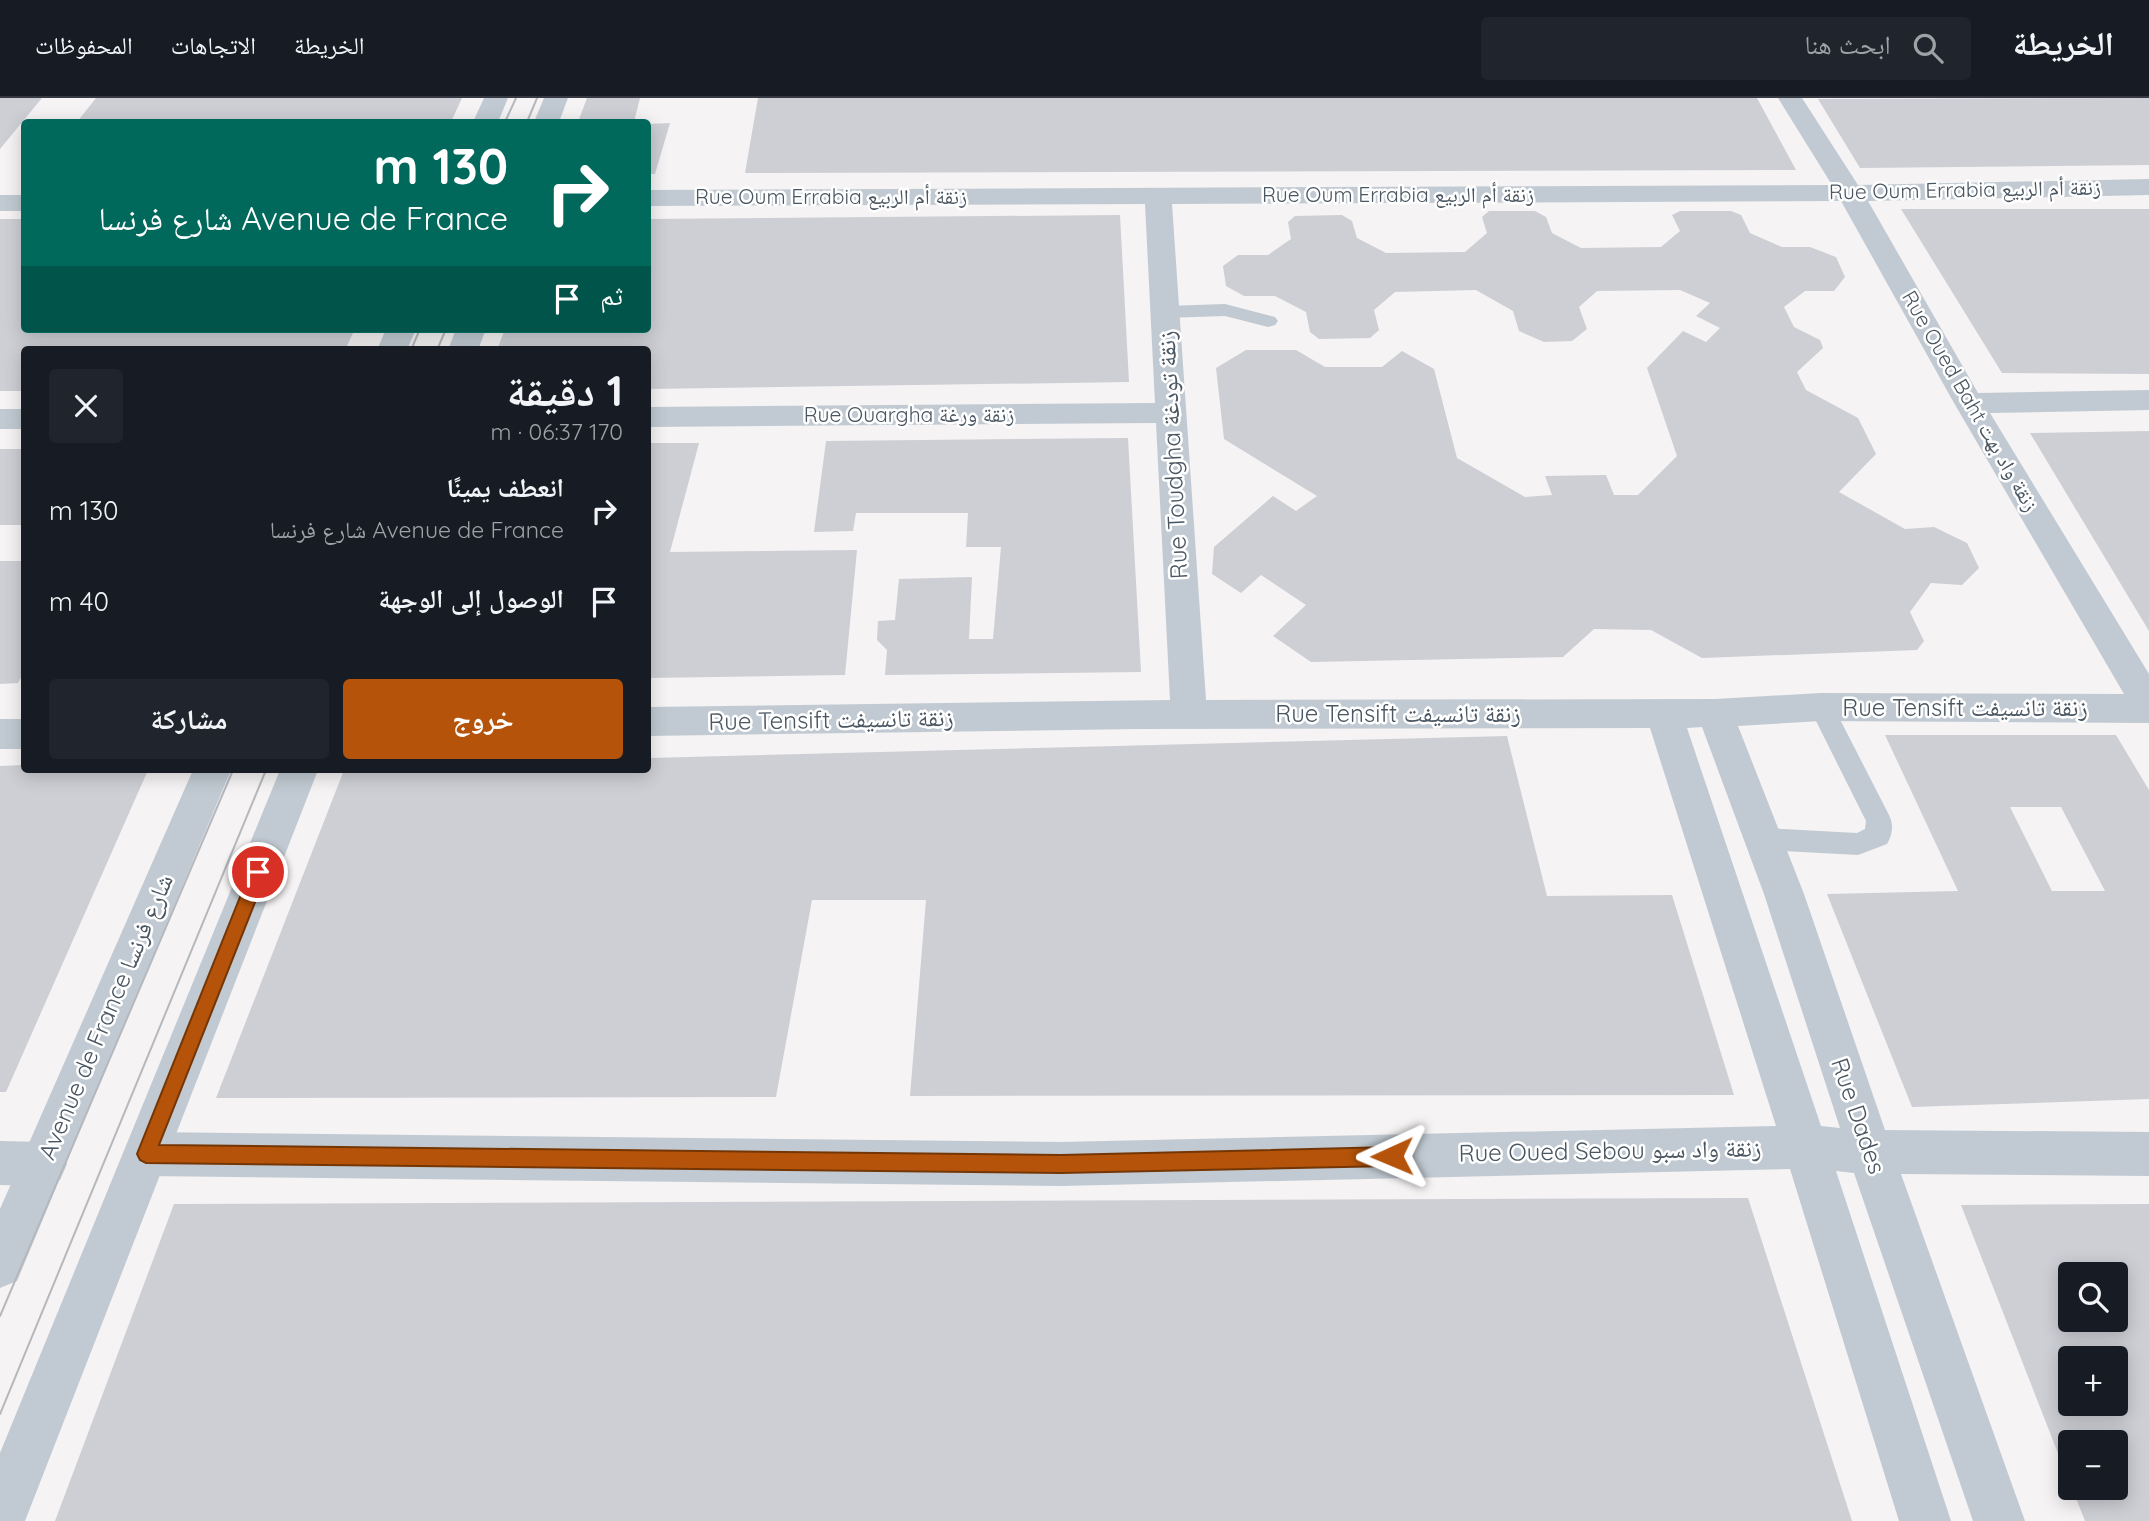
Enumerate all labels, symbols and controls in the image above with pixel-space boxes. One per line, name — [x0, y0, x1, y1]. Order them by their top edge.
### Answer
search box — [1481, 17, 1971, 80]
text: الخريطة — [2013, 22, 2114, 63]
text: ابحث هنا — [1804, 28, 1891, 61]
icon: search — [1909, 29, 1947, 67]
text: المحفوظات — [35, 30, 133, 60]
text: الاتجاهات — [171, 30, 256, 60]
text: الخريطة — [294, 30, 365, 60]
text: 130 m — [374, 135, 508, 196]
icon: right — [532, 147, 623, 238]
street label: Rue Oum Errabia زنقة أم الربيع — [1829, 174, 2101, 206]
street label: Rue Oum Errabia زنقة أم الربيع — [1262, 181, 1534, 209]
street label: Rue Oum Errabia زنقة أم الربيع — [695, 183, 967, 211]
text: Avenue de France شارع فرنسا — [99, 198, 508, 238]
text: ثم — [600, 279, 623, 312]
icon: arrive — [548, 280, 586, 318]
street label: Rue Oued Baht زنقة واد بهت — [1897, 286, 2045, 515]
street label: Rue Toudgha زنقة تودغة — [1151, 330, 1193, 580]
text: 1 دقيقة — [507, 364, 623, 417]
button: close — [49, 369, 123, 443]
street label: Rue Ouargha زنقة ورغة — [804, 401, 1014, 427]
text: 170 m · 06:37 — [490, 417, 623, 446]
text: انعطف يمينًا — [446, 471, 564, 504]
icon: right — [585, 492, 623, 530]
text: 130 m — [49, 494, 119, 527]
text: Avenue de France شارع فرنسا — [270, 515, 564, 544]
text: الوصول إلى الوجهة — [378, 582, 564, 615]
icon: arrive — [585, 583, 623, 621]
text: 40 m — [49, 585, 109, 618]
button: مشاركة — [49, 679, 329, 759]
button: خروج — [343, 679, 623, 759]
street label: Rue Tensift زنقة تانسيفت — [1842, 692, 2088, 722]
street label: Rue Tensift زنقة تانسيفت — [1275, 698, 1521, 728]
street label: Rue Tensift زنقة تانسيفت — [708, 702, 954, 736]
pin — [228, 842, 288, 902]
icon: arrive — [239, 853, 277, 891]
street label: Avenue de France شارع فرنسا — [31, 869, 180, 1164]
street label: Rue Dades — [1825, 1054, 1893, 1178]
position arrow — [1355, 1119, 1429, 1193]
street label: Rue Oued Sebou زنقة واد سبو — [1458, 1132, 1762, 1168]
map controls — [2058, 1262, 2128, 1500]
button: search — [2058, 1262, 2128, 1332]
button: + — [2058, 1346, 2128, 1416]
button: − — [2058, 1430, 2128, 1500]

